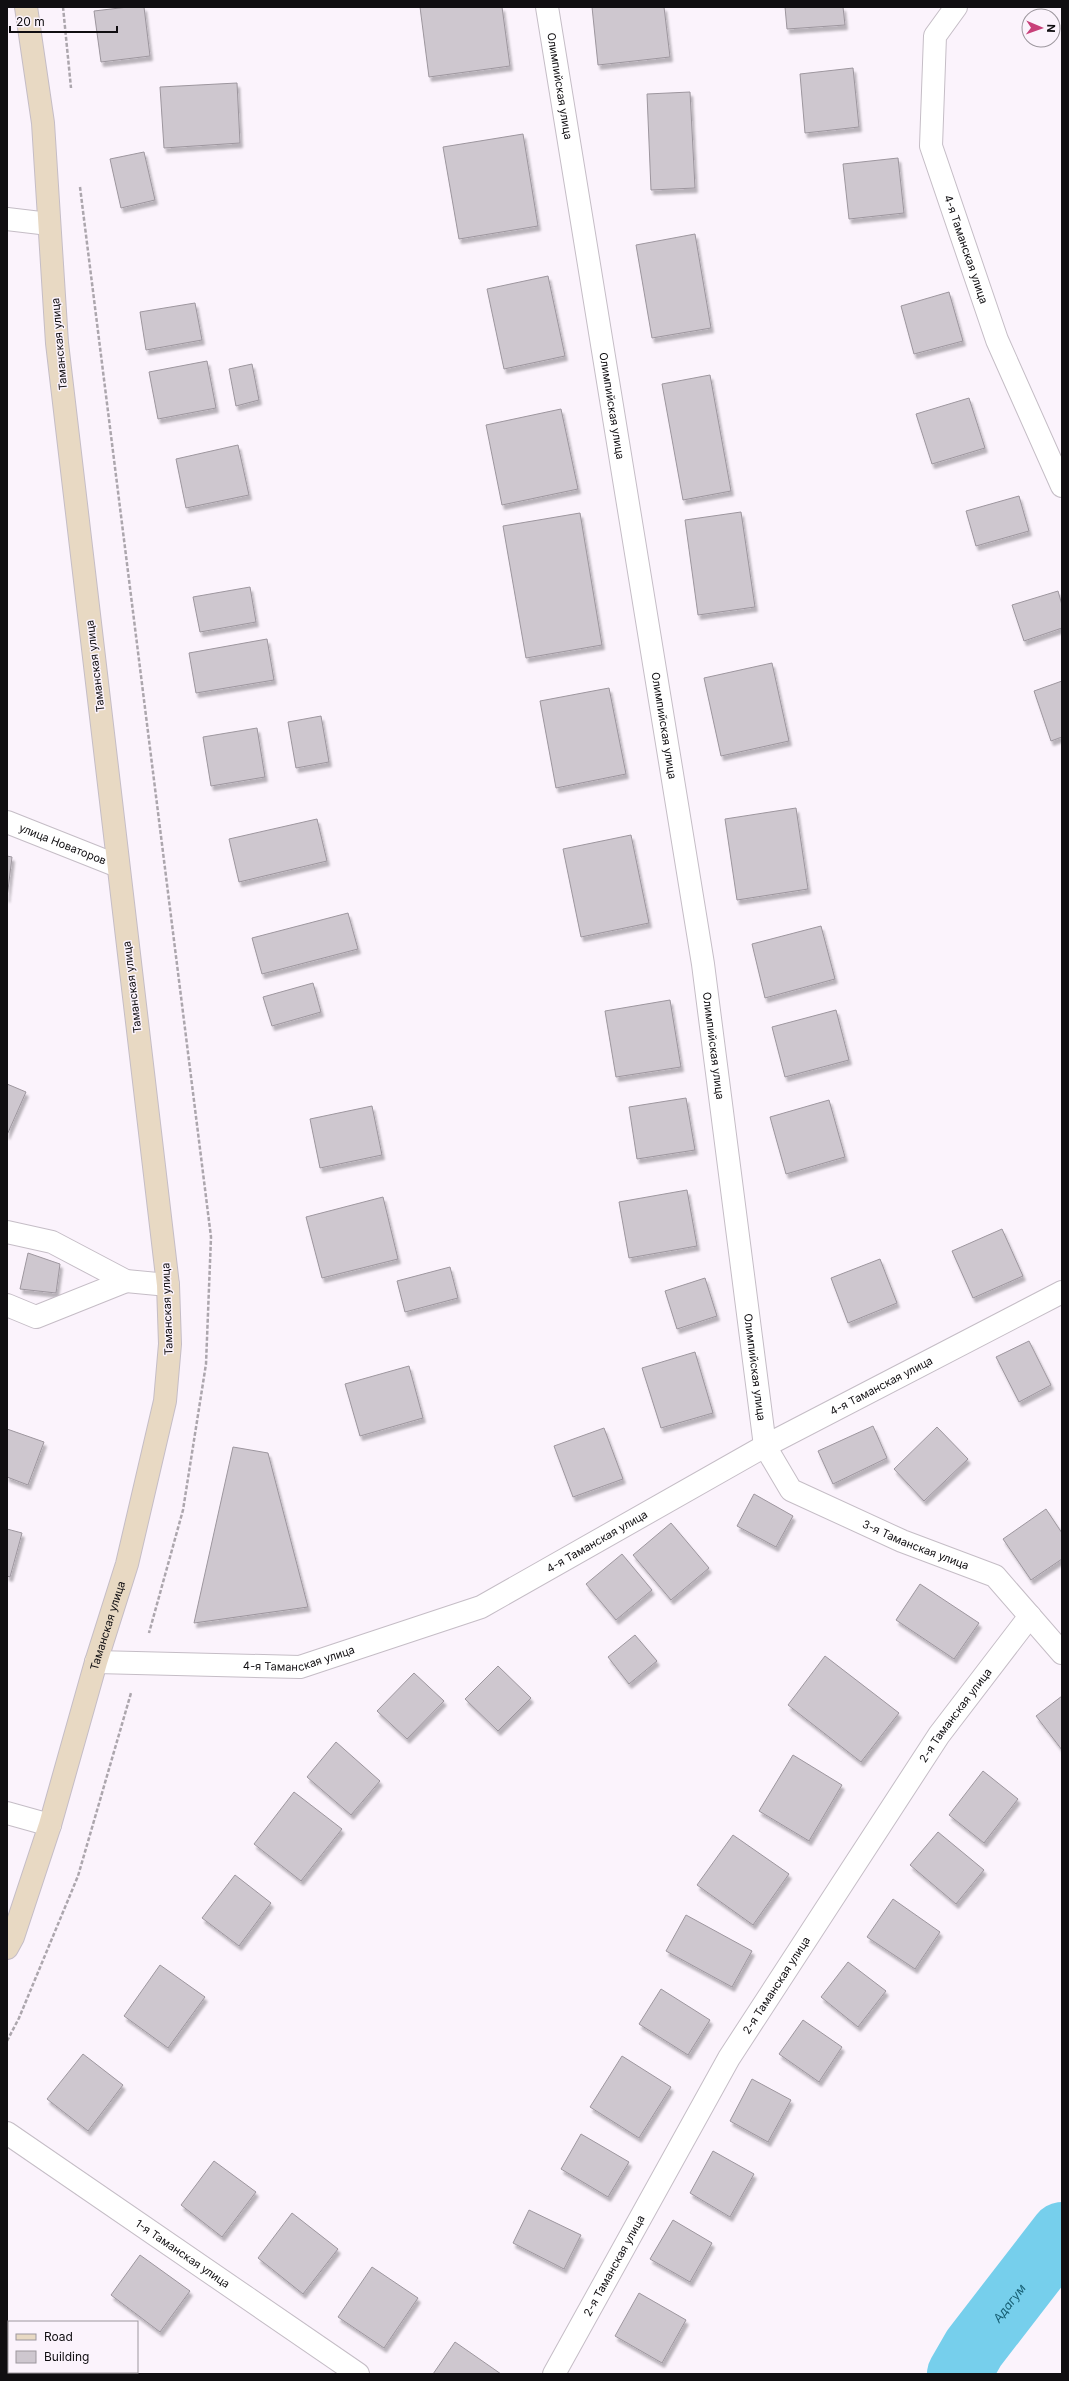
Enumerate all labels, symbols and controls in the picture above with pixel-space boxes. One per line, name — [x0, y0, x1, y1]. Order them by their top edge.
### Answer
scale bar — [10, 8, 117, 34]
north arrow — [1021, 8, 1061, 48]
text: 20 m — [16, 14, 45, 29]
text: N — [1044, 24, 1058, 33]
street label: Олимпийская улица — [544, 31, 575, 140]
street label: 4-я Таманская улица — [941, 193, 991, 306]
street label: Таманская улица — [48, 297, 70, 391]
street label: Олимпийская улица — [596, 351, 628, 460]
street label: Таманская улица — [82, 619, 108, 713]
street label: Олимпийская улица — [649, 671, 680, 780]
street label: улица Новаторов — [17, 821, 108, 868]
street label: Таманская улица — [119, 940, 145, 1034]
street label: Олимпийская улица — [700, 991, 727, 1100]
street label: Таманская улица — [158, 1263, 176, 1355]
street label: Олимпийская улица — [741, 1312, 769, 1422]
street label: 4-я Таманская улица — [827, 1353, 935, 1418]
street label: 4-я Таманская улица — [544, 1507, 650, 1575]
street label: 3-я Таманская улица — [860, 1517, 971, 1573]
street label: Таманская улица — [87, 1579, 128, 1672]
street label: 4-я Таманская улица — [243, 1642, 356, 1674]
street label: 2-я Таманская улица — [916, 1665, 995, 1765]
street label: 2-я Таманская улица — [739, 1934, 813, 2037]
street label: 2-я Таманская улица — [580, 2212, 648, 2319]
street label: 1-я Таманская улица — [133, 2216, 232, 2291]
water label: Адагум — [989, 2281, 1028, 2326]
legend — [8, 2321, 138, 2373]
text: Road — [44, 2329, 73, 2344]
text: Building — [44, 2349, 89, 2364]

